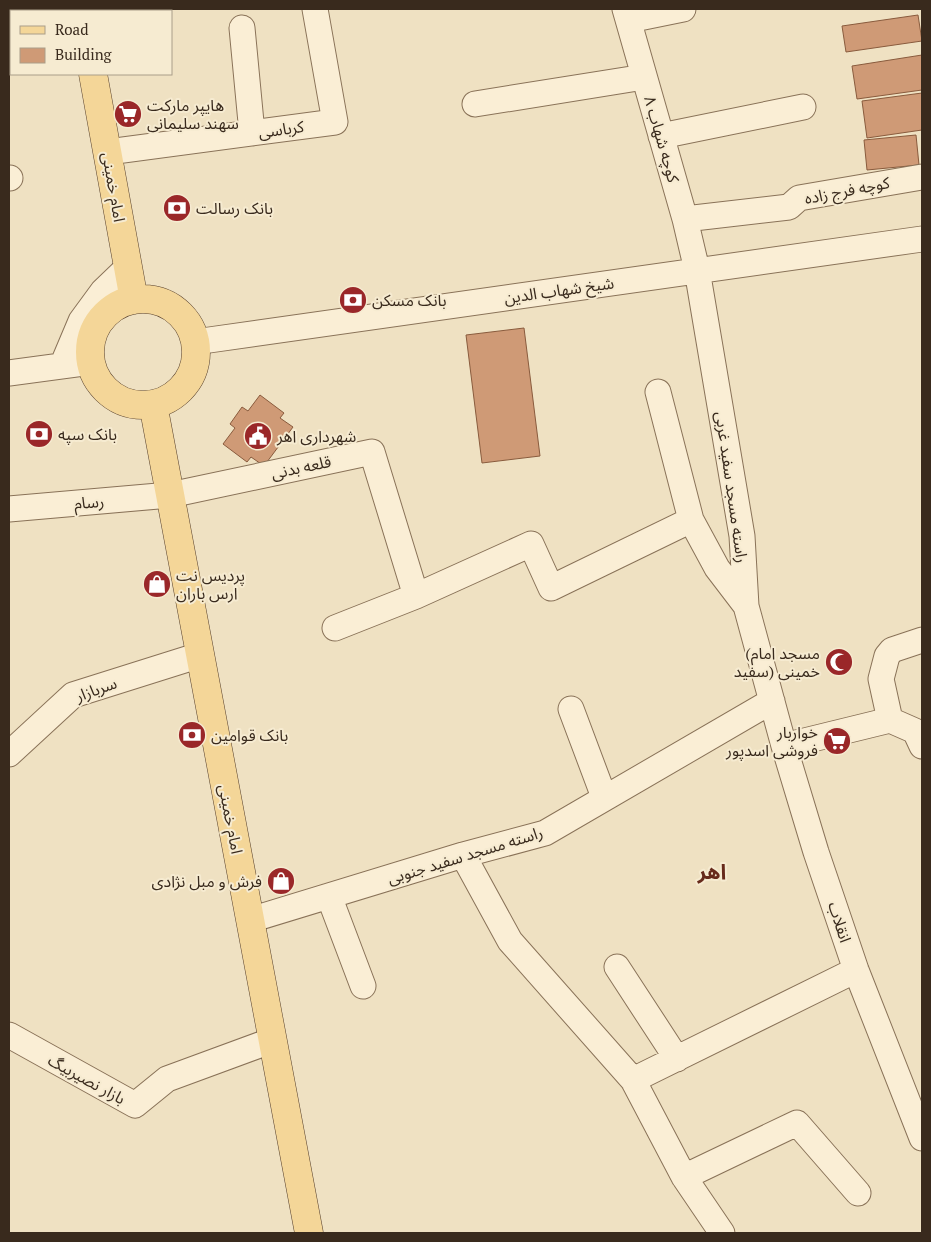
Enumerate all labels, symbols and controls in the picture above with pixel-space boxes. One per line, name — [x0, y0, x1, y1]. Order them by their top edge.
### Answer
legend — [10, 10, 172, 75]
text: Road — [55, 19, 88, 39]
text: Building — [55, 44, 113, 64]
street label: کوچه شهاب ۸ — [639, 93, 685, 185]
place label: هایپر مارکت سهند سلیمانی — [147, 94, 239, 134]
supermarket icon: هایپر مارکت سهند سلیمانی — [113, 99, 143, 129]
street label: کرباسی — [257, 115, 306, 143]
street label: امام خمینی — [95, 150, 131, 224]
street label: کوچه فرج زاده — [803, 171, 892, 211]
bank icon: بانک رسالت — [162, 193, 192, 223]
place label: بانک رسالت — [196, 197, 273, 219]
street label: شیخ شهاب الدین — [503, 271, 616, 311]
bank icon: بانک مسکن — [338, 285, 368, 315]
place label: بانک مسکن — [372, 289, 447, 311]
street label: راسته مسجد سفید غربی — [710, 410, 754, 564]
bank icon: بانک سپه — [24, 419, 54, 449]
public building icon: شهرداری اهر — [243, 421, 273, 451]
place label: بانک سپه — [58, 423, 117, 445]
place label: شهرداری اهر — [276, 425, 356, 447]
street label: قلعه بدنی — [269, 450, 333, 484]
street label: رسام — [73, 490, 105, 516]
place label: پردیس نت ارس باران — [176, 564, 245, 604]
shop icon: پردیس نت ارس باران — [142, 569, 172, 599]
place label: (مسجد امام خمینی (سفید — [734, 642, 820, 682]
mosque icon: (مسجد امام خمینی (سفید — [824, 647, 854, 677]
street label: سربازار — [71, 671, 120, 707]
bank icon: بانک قوامین — [177, 720, 207, 750]
place label: خواربار فروشی اسدپور — [725, 721, 818, 761]
place label: بانک قوامین — [211, 724, 288, 746]
supermarket icon: خواربار فروشی اسدپور — [822, 726, 852, 756]
street label: امام خمینی — [212, 782, 249, 856]
street label: راسته مسجد سفید جنوبی — [385, 821, 545, 889]
district label: اهر — [697, 857, 726, 885]
shop icon: فرش و مبل نژادی — [266, 866, 296, 896]
place label: فرش و مبل نژادی — [151, 870, 262, 892]
street label: انقلاب — [823, 899, 857, 945]
street label: بازار نصیربیگ — [44, 1049, 130, 1109]

